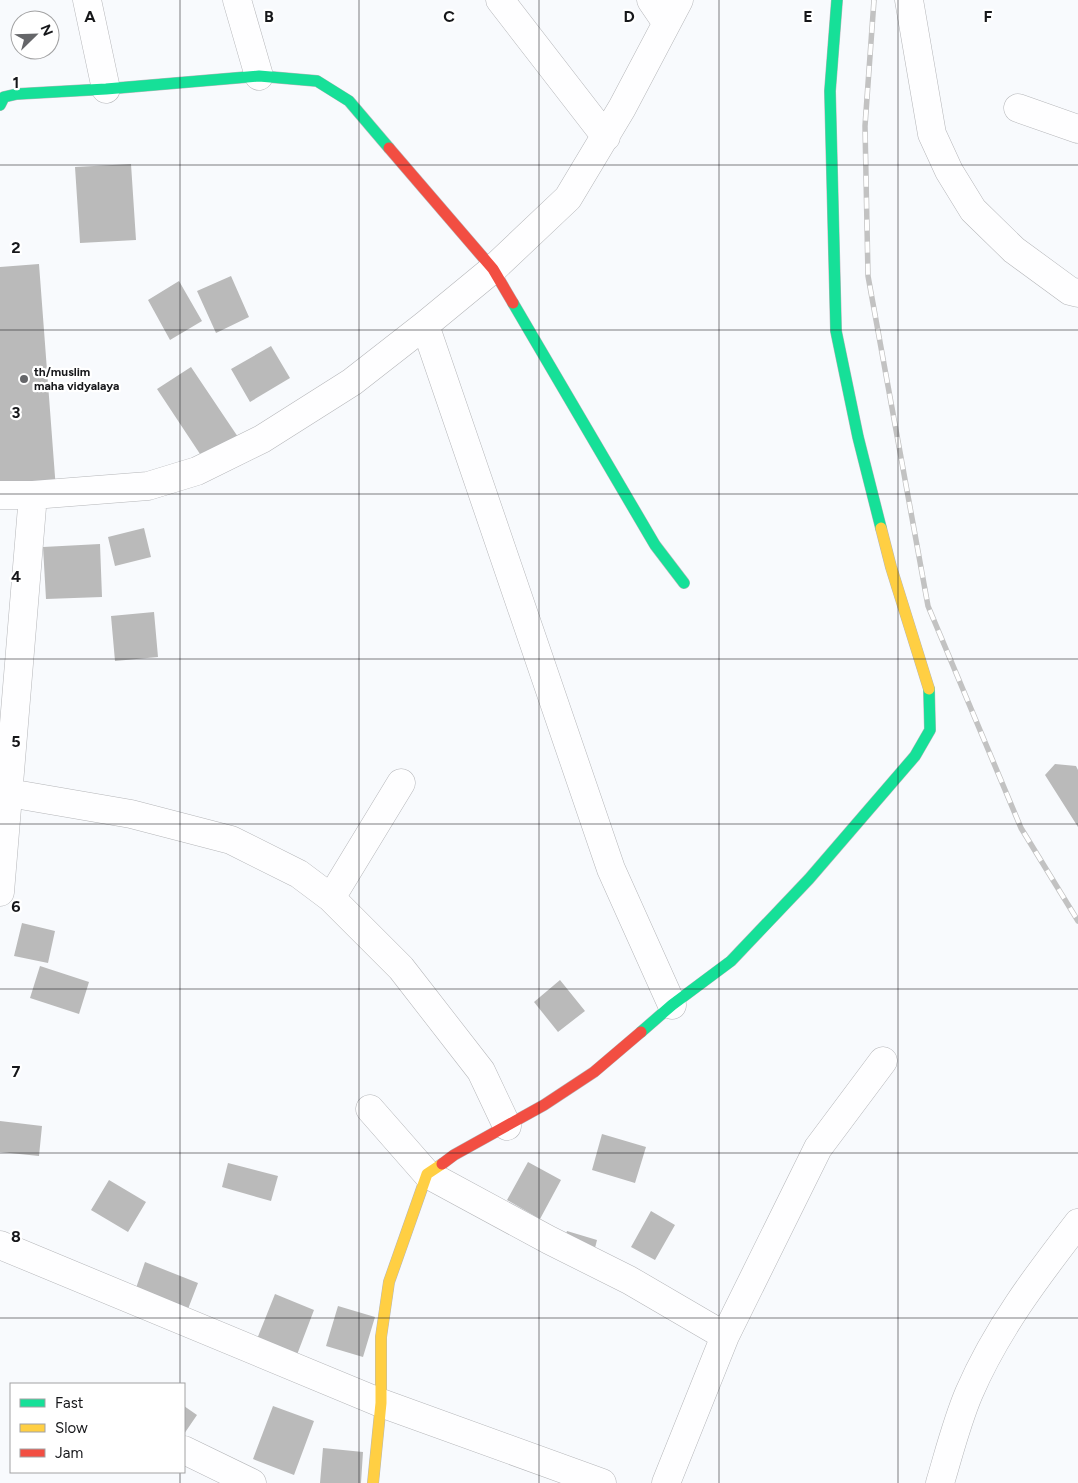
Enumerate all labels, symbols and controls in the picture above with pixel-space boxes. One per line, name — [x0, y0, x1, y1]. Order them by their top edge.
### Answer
text: A — [84, 7, 96, 26]
text: B — [264, 7, 274, 26]
text: C — [443, 7, 455, 26]
text: D — [623, 7, 635, 26]
text: E — [803, 7, 813, 26]
text: F — [984, 7, 993, 26]
north arrow — [10, 10, 60, 60]
text: N — [37, 22, 56, 38]
text: 1 — [13, 73, 19, 92]
text: 2 — [11, 238, 21, 257]
place label: th/muslim maha vidyalaya — [34, 365, 119, 393]
marker: th/muslim maha vidyalaya — [18, 373, 30, 385]
text: 3 — [12, 403, 21, 422]
text: 4 — [11, 567, 21, 586]
text: 5 — [11, 732, 21, 751]
text: 6 — [11, 897, 21, 916]
text: 7 — [12, 1062, 21, 1081]
text: 8 — [11, 1227, 21, 1246]
legend — [10, 1383, 185, 1473]
text: Fast — [55, 1394, 84, 1412]
text: Slow — [55, 1419, 88, 1437]
text: Jam — [55, 1444, 83, 1462]

